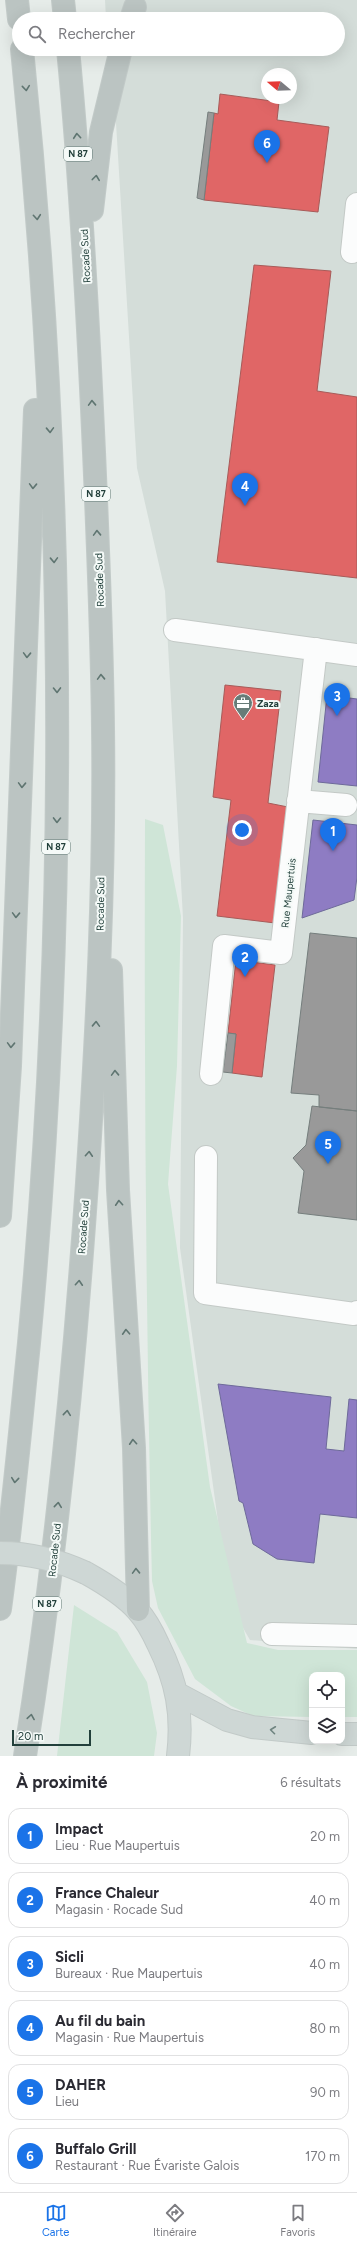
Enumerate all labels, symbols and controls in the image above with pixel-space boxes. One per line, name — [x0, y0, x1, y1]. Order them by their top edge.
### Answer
search box — [12, 12, 345, 56]
icon: search — [26, 23, 48, 45]
text: Rechercher — [58, 25, 135, 43]
north arrow — [261, 68, 297, 104]
one-way arrow — [21, 85, 30, 91]
pin: 6 — [254, 130, 280, 163]
one-way arrow — [72, 133, 81, 139]
road number: N 87 — [64, 147, 92, 161]
one-way arrow — [91, 175, 100, 181]
one-way arrow — [32, 214, 41, 220]
street label: Rocade Sud — [78, 229, 93, 283]
one-way arrow — [88, 400, 96, 406]
one-way arrow — [45, 427, 54, 433]
pin: 4 — [232, 473, 258, 506]
one-way arrow — [29, 483, 37, 489]
road number: N 87 — [82, 487, 110, 501]
one-way arrow — [93, 530, 101, 536]
street label: Rocade Sud — [92, 553, 107, 607]
one-way arrow — [50, 557, 58, 563]
one-way arrow — [22, 652, 31, 658]
one-way arrow — [97, 674, 106, 680]
pin: 3 — [324, 683, 350, 716]
one-way arrow — [53, 687, 61, 693]
office icon: Zaza — [232, 692, 254, 720]
place label: Zaza — [257, 697, 279, 710]
one-way arrow — [17, 782, 26, 788]
one-way arrow — [53, 817, 61, 823]
pin: 1 — [320, 818, 346, 851]
your location — [232, 820, 252, 840]
road number: N 87 — [42, 840, 70, 854]
street label: Rue Maupertuis — [278, 857, 299, 929]
street label: Rocade Sud — [94, 877, 107, 931]
one-way arrow — [12, 912, 20, 918]
pin: 2 — [232, 944, 258, 977]
one-way arrow — [92, 1021, 101, 1027]
one-way arrow — [7, 1042, 16, 1048]
one-way arrow — [111, 1070, 119, 1076]
pin: 5 — [315, 1131, 341, 1164]
one-way arrow — [84, 1151, 93, 1157]
street label: Rocade Sud — [75, 1200, 92, 1254]
one-way arrow — [115, 1200, 124, 1206]
one-way arrow — [75, 1280, 84, 1287]
one-way arrow — [122, 1329, 130, 1335]
one-way arrow — [63, 1410, 72, 1416]
one-way arrow — [129, 1439, 138, 1445]
one-way arrow — [11, 1477, 20, 1483]
one-way arrow — [53, 1502, 62, 1508]
street label: Rocade Sud — [45, 1522, 64, 1578]
one-way arrow — [131, 1568, 140, 1575]
road number: N 87 — [33, 1597, 61, 1611]
map controls — [309, 1672, 345, 1744]
button: locate — [309, 1672, 345, 1708]
button: layers — [309, 1708, 345, 1744]
one-way arrow — [26, 1714, 35, 1721]
one-way arrow — [270, 1725, 276, 1734]
scale bar — [12, 1728, 91, 1747]
text: 20 m — [18, 1730, 43, 1743]
text: À proximité — [16, 1772, 107, 1792]
text: 6 résultats — [280, 1775, 341, 1790]
text: Impact — [55, 1820, 104, 1838]
text: 1 — [27, 1829, 33, 1844]
text: 20 m — [310, 1829, 340, 1844]
text: Lieu · Rue Maupertuis — [55, 1838, 180, 1853]
text: France Chaleur — [55, 1884, 159, 1902]
text: 2 — [26, 1893, 34, 1908]
text: 40 m — [309, 1893, 340, 1908]
text: Magasin · Rocade Sud — [55, 1902, 183, 1917]
text: Sicli — [55, 1948, 84, 1966]
text: 3 — [26, 1957, 34, 1972]
text: 40 m — [309, 1957, 340, 1972]
text: Bureaux · Rue Maupertuis — [55, 1966, 202, 1981]
text: Au fil du bain — [55, 2012, 145, 2030]
text: 4 — [26, 2021, 34, 2036]
text: 80 m — [309, 2021, 340, 2036]
text: Magasin · Rue Maupertuis — [55, 2030, 204, 2045]
text: DAHER — [55, 2076, 106, 2094]
text: 5 — [26, 2085, 34, 2100]
text: 90 m — [310, 2085, 340, 2100]
text: Lieu — [55, 2094, 79, 2109]
text: Buffalo Grill — [55, 2140, 136, 2158]
text: 6 — [26, 2149, 34, 2164]
text: 170 m — [305, 2149, 340, 2164]
text: Restaurant · Rue Évariste Galois — [55, 2158, 239, 2173]
tab: Carte — [42, 2202, 69, 2239]
tab: Itinéraire — [153, 2202, 197, 2239]
tab: Favoris — [280, 2202, 315, 2239]

